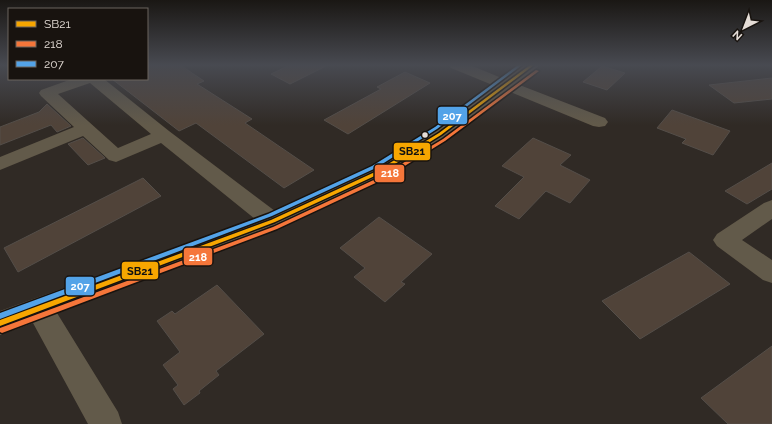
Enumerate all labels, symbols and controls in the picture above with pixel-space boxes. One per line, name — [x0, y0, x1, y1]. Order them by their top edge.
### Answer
legend — [8, 8, 148, 80]
north arrow — [724, 8, 764, 48]
text: SB21 — [44, 17, 71, 31]
text: N — [730, 27, 745, 43]
text: 218 — [44, 37, 63, 51]
text: 207 — [44, 57, 65, 71]
line badge: 207 — [437, 106, 468, 125]
text: 207 — [442, 110, 462, 123]
unlabelled marker — [420, 130, 430, 140]
line badge: SB21 — [393, 142, 431, 161]
text: SB21 — [399, 145, 425, 158]
line badge: 218 — [374, 164, 405, 183]
text: 218 — [381, 167, 399, 180]
line badge: 218 — [183, 247, 213, 266]
text: 218 — [189, 251, 207, 264]
line badge: SB21 — [121, 261, 159, 280]
text: SB21 — [127, 265, 153, 278]
line badge: 207 — [65, 276, 95, 296]
text: 207 — [70, 280, 90, 293]

